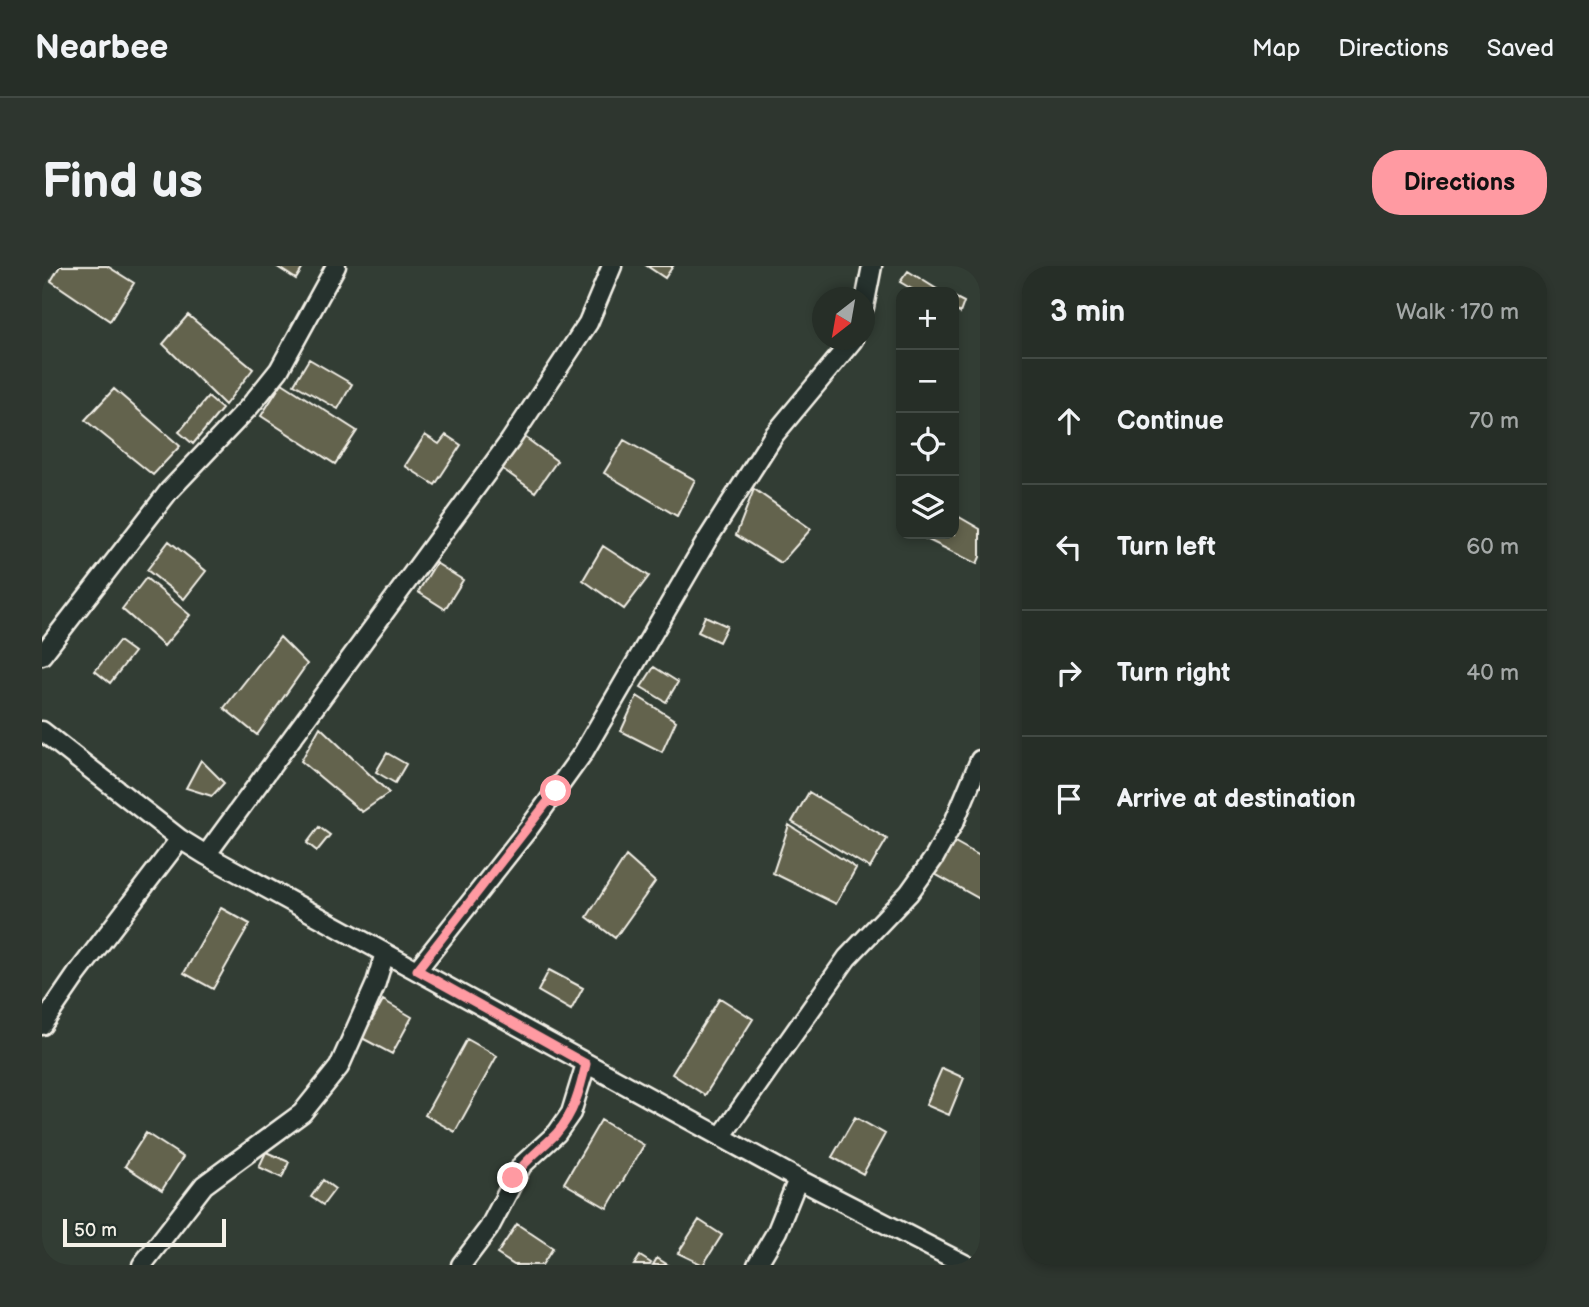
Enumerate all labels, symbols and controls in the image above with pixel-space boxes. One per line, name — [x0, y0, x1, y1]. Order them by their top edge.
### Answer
text: Nearbee — [35, 28, 168, 68]
text: Map — [1252, 34, 1300, 63]
text: Directions — [1338, 34, 1449, 63]
text: Saved — [1487, 34, 1554, 63]
button: Directions — [1372, 150, 1547, 215]
text: Find us — [42, 153, 203, 212]
north arrow — [812, 287, 875, 350]
map controls — [896, 287, 959, 539]
button: + — [896, 287, 959, 350]
text: 3 min — [1050, 294, 1125, 330]
text: Walk · 170 m — [1396, 298, 1519, 326]
button: − — [896, 350, 959, 413]
icon: ahead — [1050, 402, 1088, 440]
text: Continue — [1117, 406, 1224, 437]
text: 70 m — [1469, 407, 1519, 435]
button: locate — [896, 413, 959, 476]
button: layers — [896, 476, 959, 539]
icon: left — [1050, 528, 1088, 566]
text: Turn left — [1117, 532, 1216, 563]
text: 60 m — [1466, 533, 1519, 561]
icon: right — [1050, 654, 1088, 692]
text: Turn right — [1117, 658, 1230, 689]
text: 40 m — [1466, 659, 1519, 687]
route start — [540, 775, 571, 806]
icon: arrive — [1050, 780, 1088, 818]
text: Arrive at destination — [1117, 784, 1356, 815]
route end — [497, 1162, 528, 1193]
scale bar — [63, 1216, 226, 1248]
text: 50 m — [74, 1219, 117, 1242]

